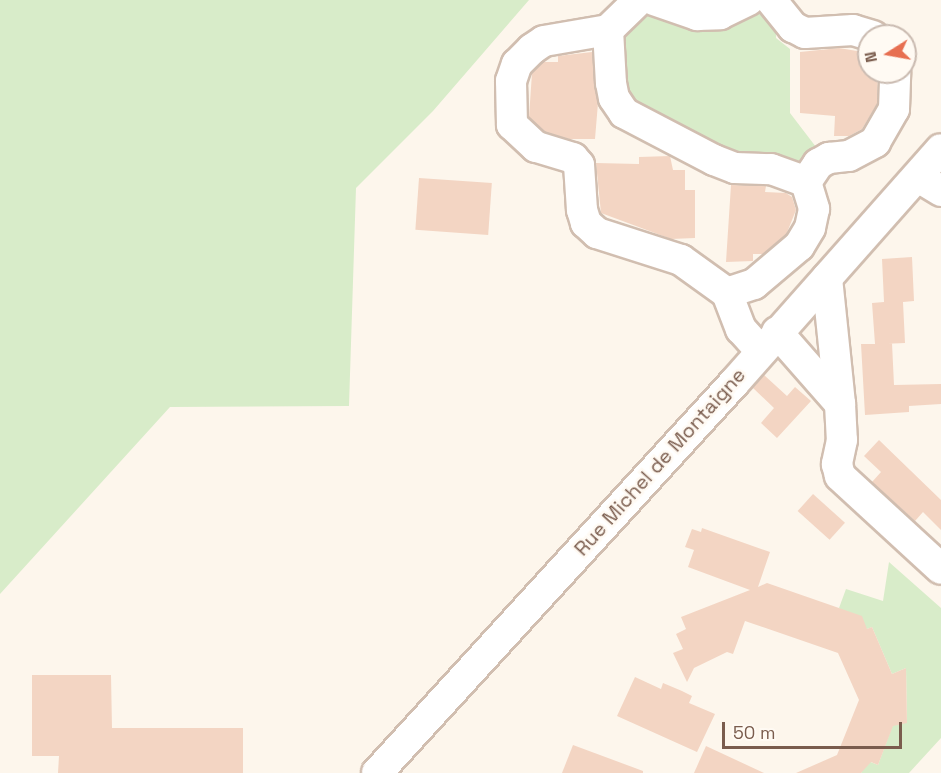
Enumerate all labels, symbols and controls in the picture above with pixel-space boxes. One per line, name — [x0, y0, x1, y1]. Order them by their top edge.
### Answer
north arrow — [857, 24, 917, 84]
text: N — [859, 50, 882, 64]
street label: Rue Michel de Montaigne — [569, 363, 751, 561]
scale bar — [725, 710, 905, 748]
text: 50 m — [733, 721, 775, 744]

